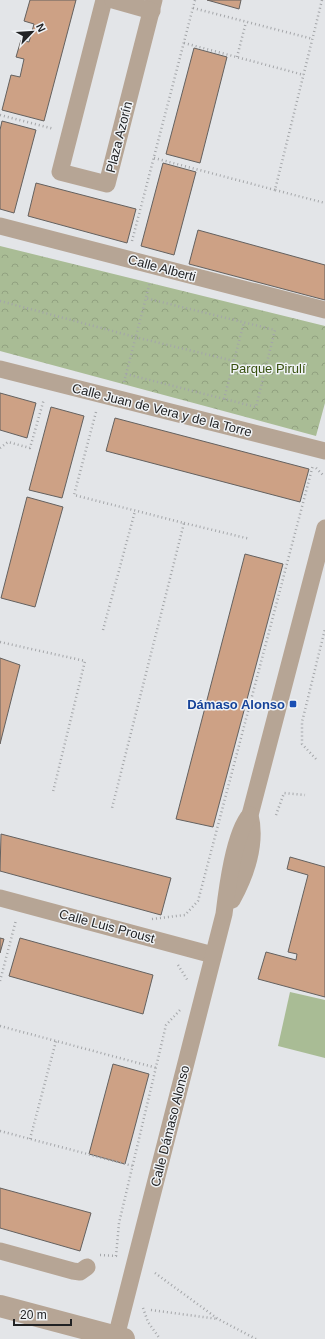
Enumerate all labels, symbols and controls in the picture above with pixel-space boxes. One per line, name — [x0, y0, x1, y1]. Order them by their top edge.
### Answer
north arrow — [12, 12, 52, 52]
text: N — [34, 22, 48, 34]
street label: Plaza Azorín — [103, 100, 135, 174]
street label: Calle Alberti — [127, 252, 198, 284]
park label: Parque Pirulí — [230, 361, 306, 376]
street label: Calle Juan de Vera y de la Torre — [71, 380, 253, 440]
place label: Dámaso Alonso — [187, 697, 285, 712]
marker: Dámaso Alonso — [288, 699, 298, 709]
street label: Calle Luis Proust — [58, 906, 157, 946]
street label: Calle Dámaso Alonso — [148, 1064, 192, 1188]
scale bar — [14, 1301, 71, 1327]
text: 20 m — [20, 1308, 47, 1322]

